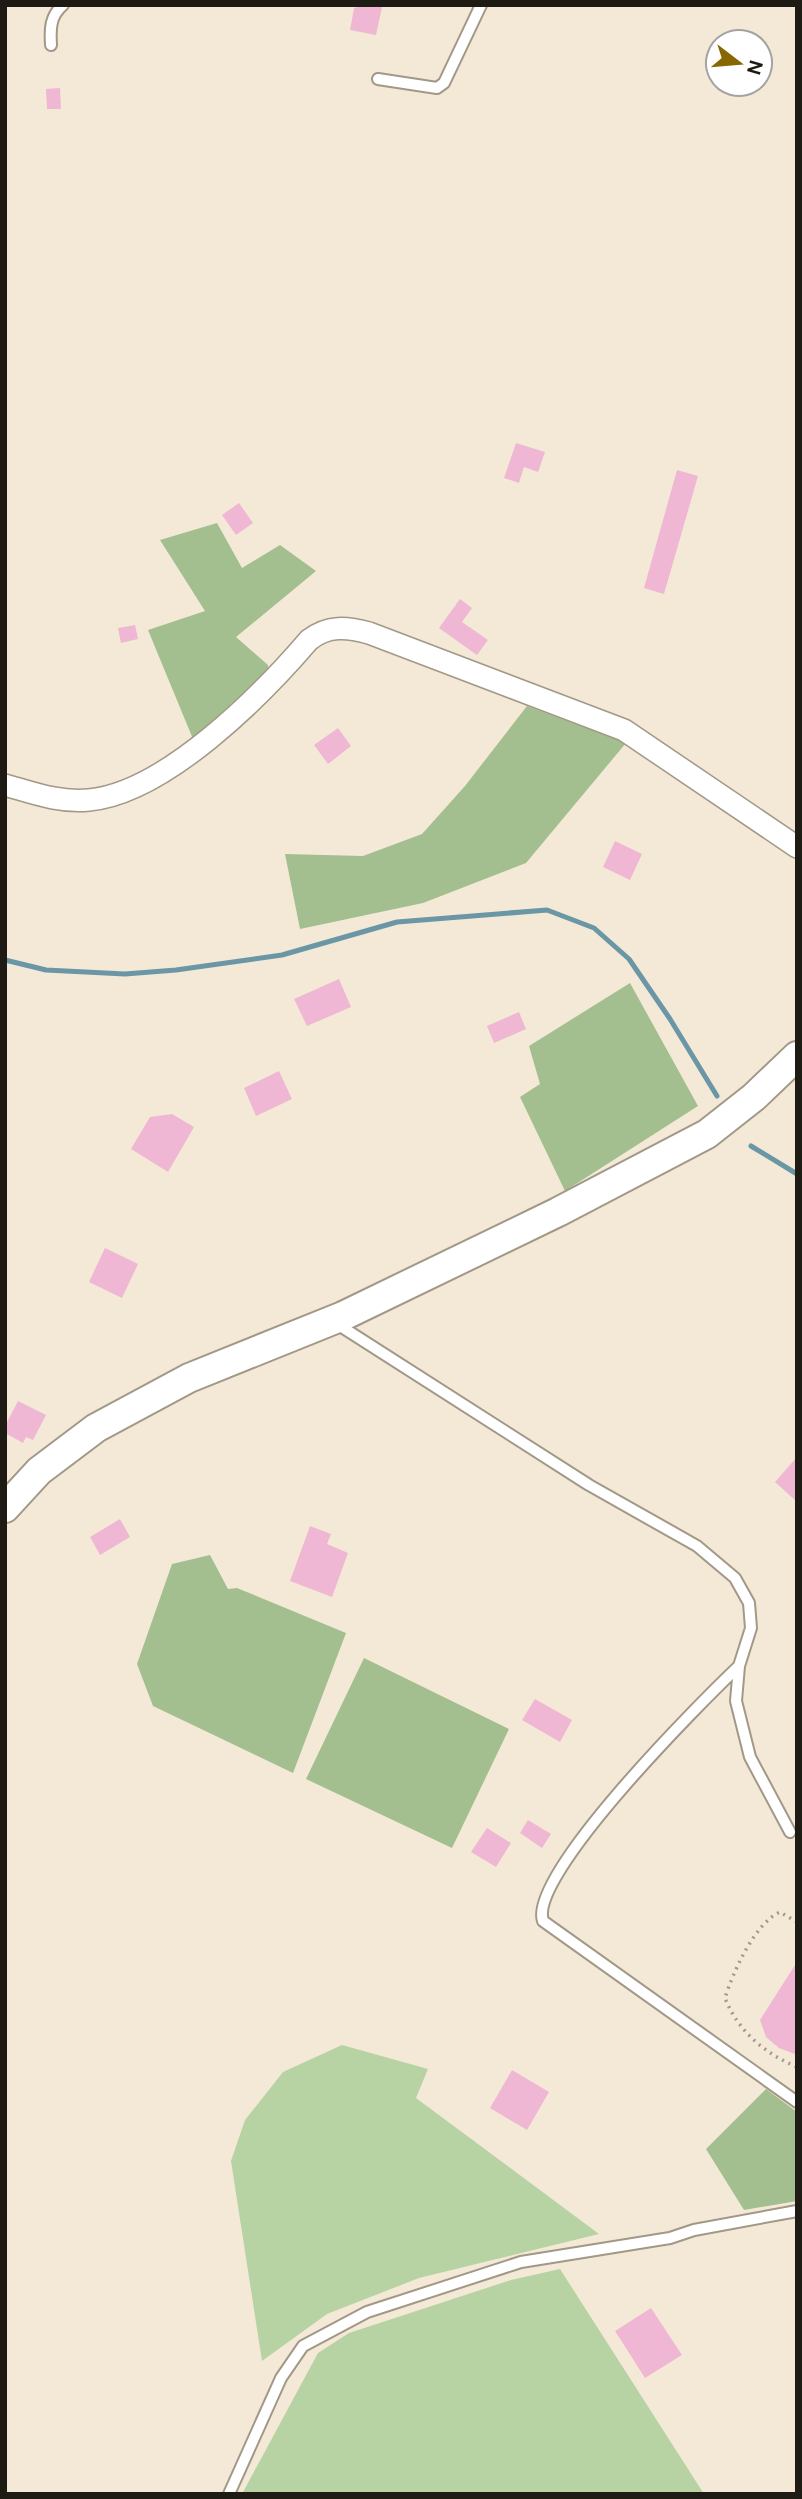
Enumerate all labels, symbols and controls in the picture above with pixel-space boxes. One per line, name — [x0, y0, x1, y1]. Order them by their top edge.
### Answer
north arrow — [704, 28, 774, 98]
text: N — [741, 57, 769, 78]

